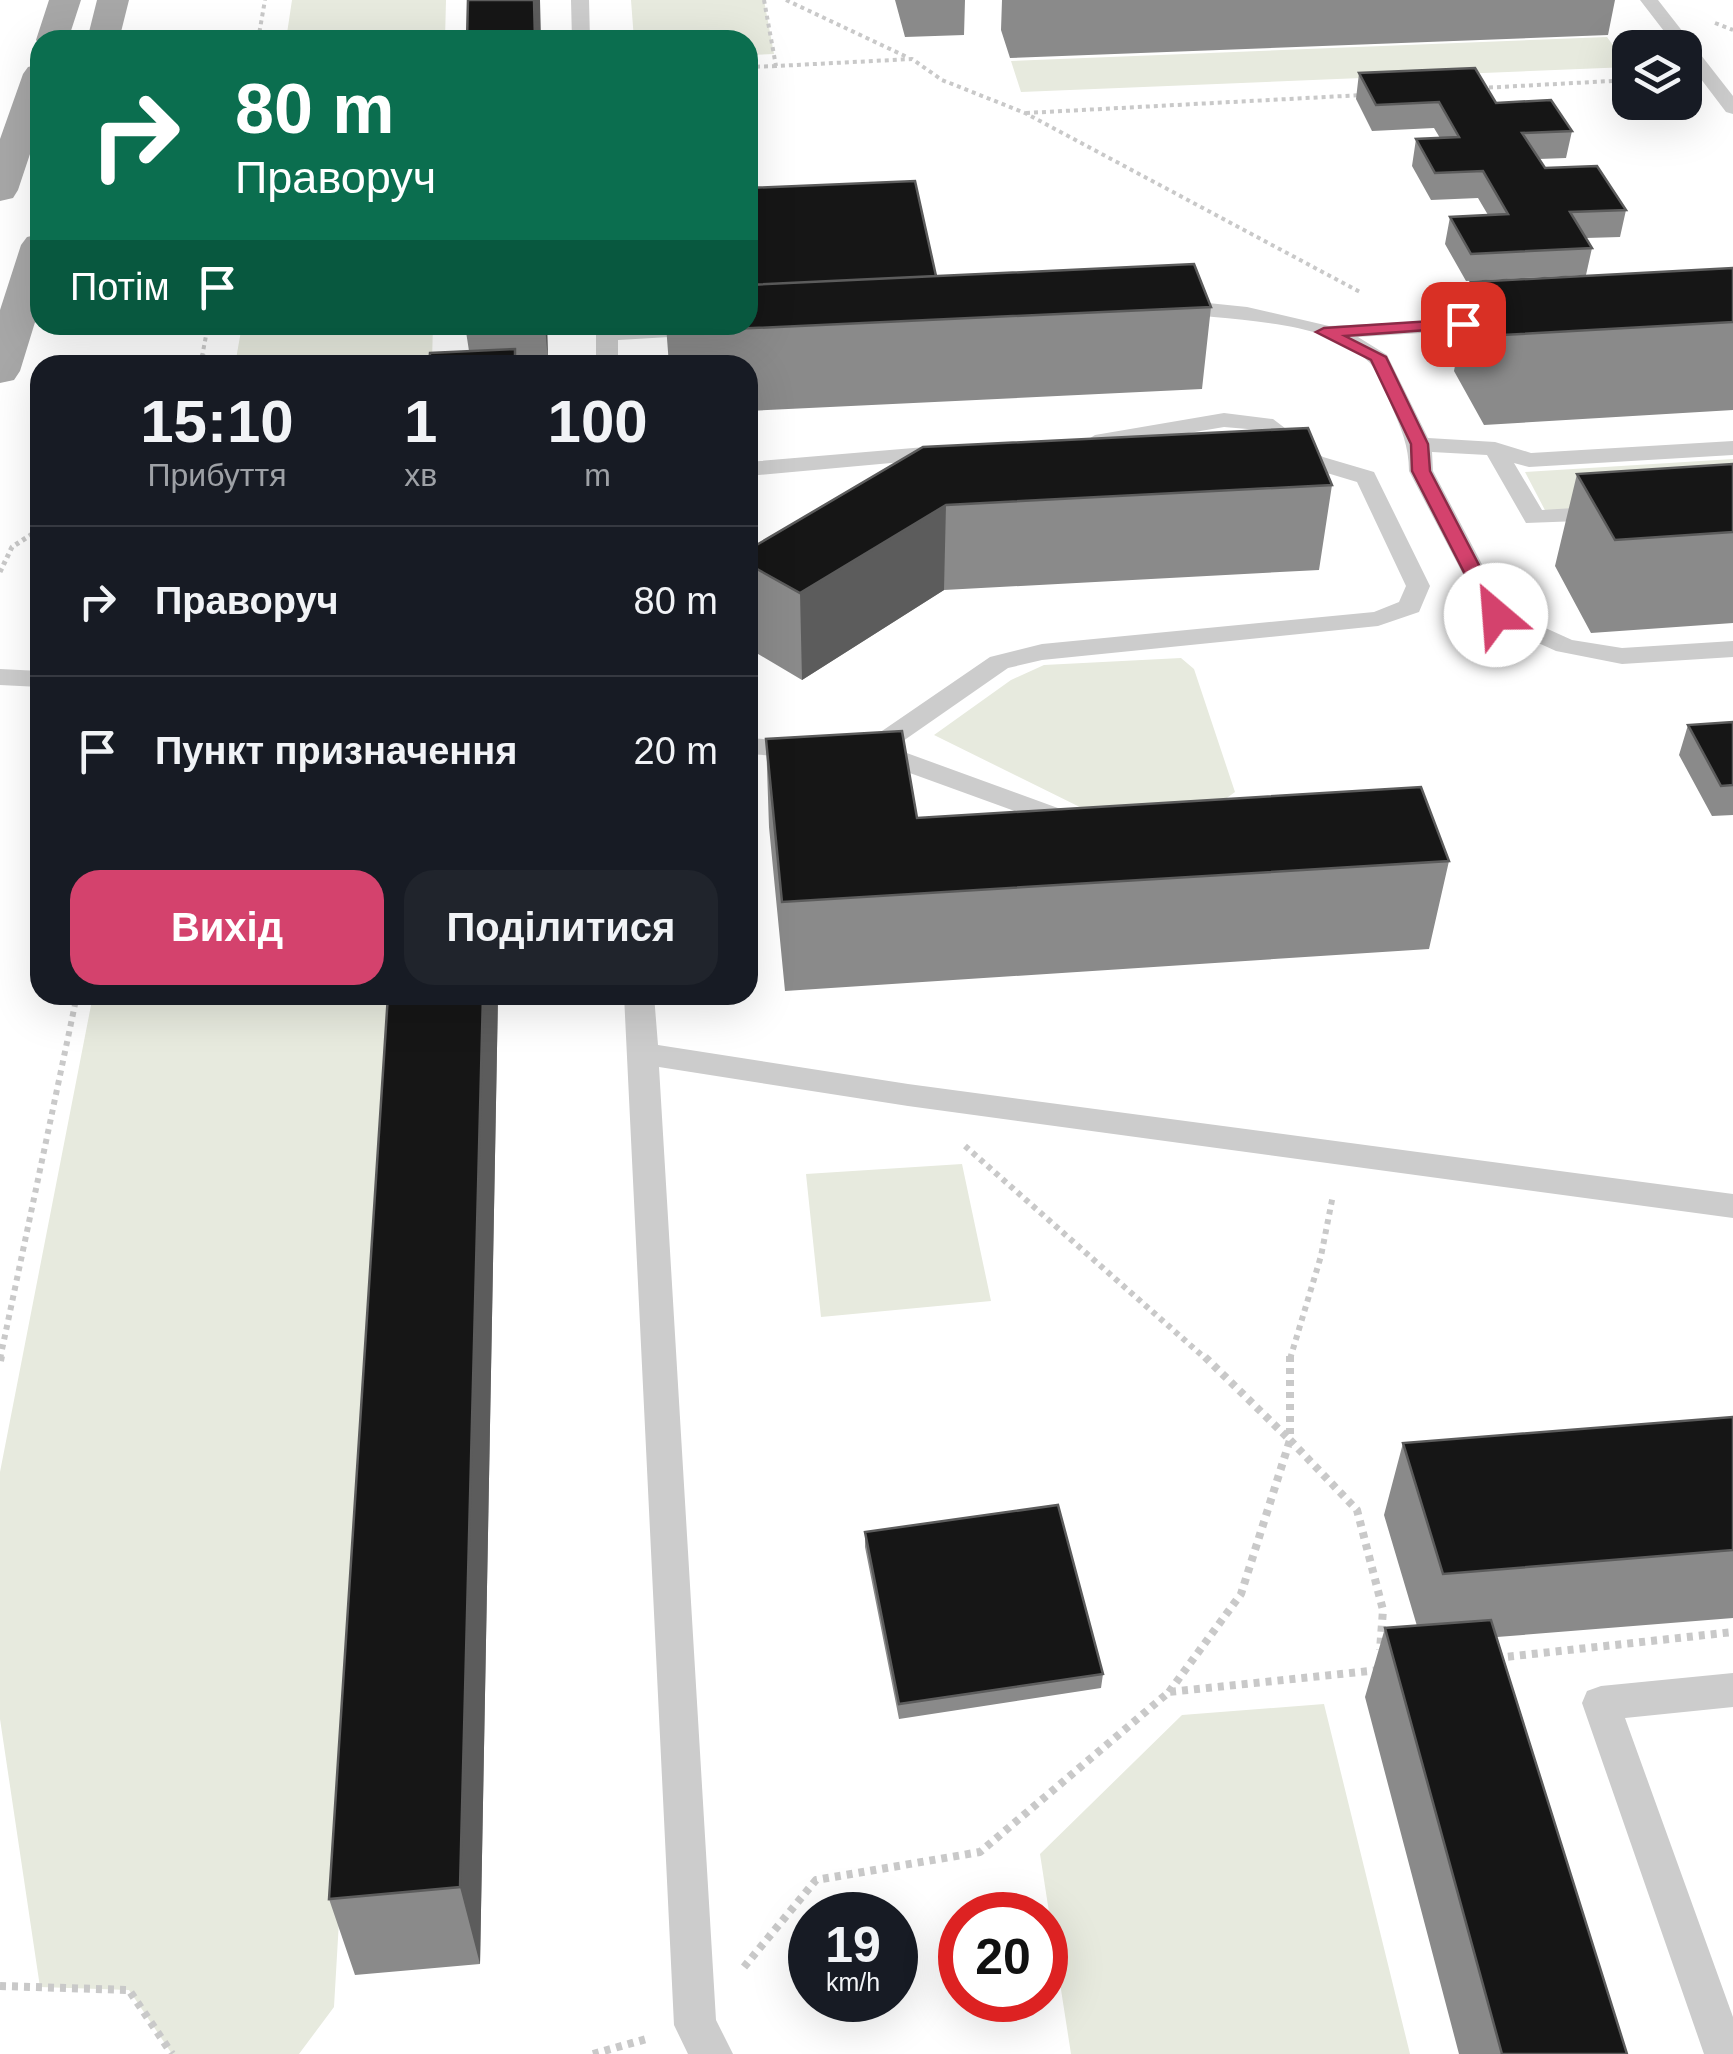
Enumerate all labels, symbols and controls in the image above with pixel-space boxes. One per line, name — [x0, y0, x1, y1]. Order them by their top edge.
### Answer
map controls — [1612, 30, 1702, 120]
button: layers — [1612, 30, 1702, 120]
icon: right — [70, 70, 200, 200]
text: 80 m — [235, 70, 395, 148]
text: Праворуч — [235, 152, 436, 203]
icon: arrive — [190, 260, 245, 315]
text: Потім — [70, 266, 170, 308]
pin — [1421, 282, 1506, 367]
icon: arrive — [1436, 297, 1491, 352]
text: 15:10 — [140, 388, 294, 455]
text: 1 — [404, 388, 437, 455]
text: 100 — [548, 388, 648, 455]
text: Прибуття — [148, 457, 286, 493]
text: хв — [404, 457, 437, 493]
text: m — [584, 457, 611, 493]
position arrow — [1444, 563, 1548, 667]
icon: right — [70, 574, 125, 629]
text: Праворуч — [155, 580, 339, 622]
text: 80 m — [634, 580, 718, 622]
icon: arrive — [70, 724, 125, 779]
text: Пункт призначення — [155, 730, 517, 772]
text: 20 m — [634, 730, 718, 772]
button: Вихід — [70, 870, 384, 985]
button: Поділитися — [404, 870, 718, 985]
speed limit sign: 20 — [938, 1892, 1068, 2022]
text: 19 — [825, 1917, 881, 1973]
text: km/h — [826, 1968, 880, 1996]

